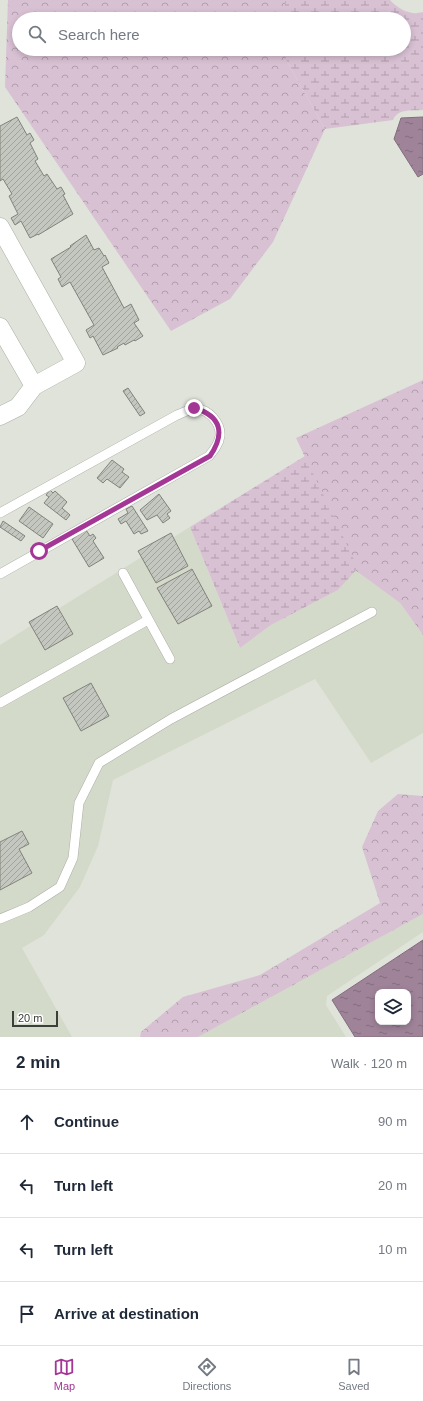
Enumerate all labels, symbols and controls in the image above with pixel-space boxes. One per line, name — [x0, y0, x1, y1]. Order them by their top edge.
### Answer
search box — [12, 12, 411, 56]
icon: search — [26, 23, 48, 45]
text: Search here — [58, 26, 140, 43]
route end — [185, 399, 203, 417]
route start — [30, 542, 48, 560]
map controls — [375, 989, 411, 1025]
button: layers — [375, 989, 411, 1025]
scale bar — [12, 1009, 58, 1028]
text: 20 m — [18, 1012, 42, 1024]
text: 2 min — [16, 1053, 60, 1072]
text: Walk · 120 m — [331, 1056, 407, 1071]
icon: ahead — [16, 1111, 38, 1133]
text: Continue — [54, 1113, 119, 1130]
text: 90 m — [378, 1114, 407, 1129]
icon: left — [16, 1175, 38, 1197]
text: Turn left — [54, 1177, 113, 1194]
text: 20 m — [378, 1178, 407, 1193]
icon: left — [16, 1239, 38, 1261]
text: Turn left — [54, 1241, 113, 1258]
text: 10 m — [378, 1242, 407, 1257]
icon: arrive — [16, 1303, 38, 1325]
text: Arrive at destination — [54, 1305, 199, 1322]
tab: Map — [53, 1356, 75, 1392]
tab: Directions — [182, 1356, 231, 1392]
tab: Saved — [338, 1356, 369, 1392]

